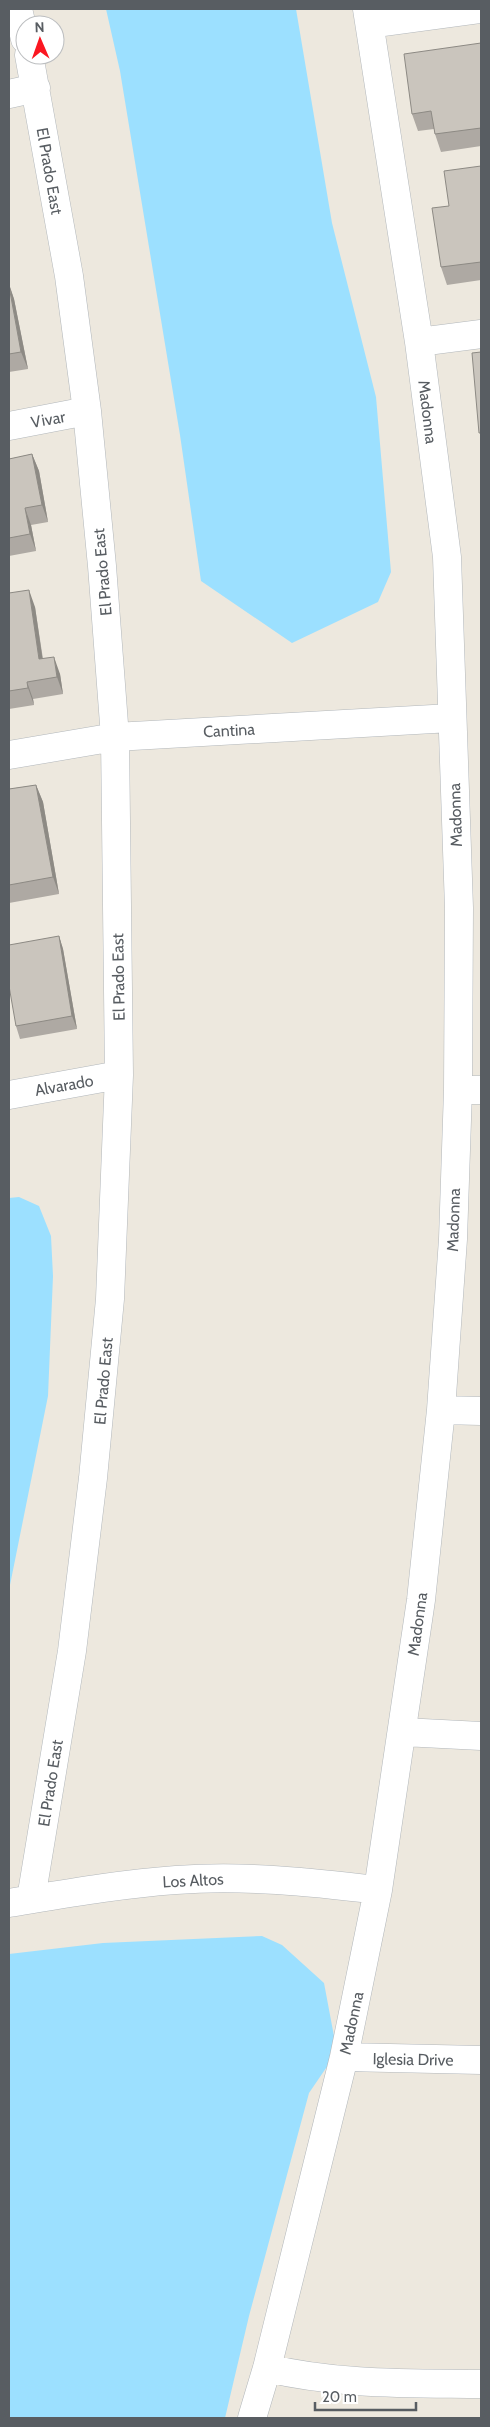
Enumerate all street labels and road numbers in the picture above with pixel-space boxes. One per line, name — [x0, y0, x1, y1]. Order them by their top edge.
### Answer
street label: El Prado East — [33, 126, 67, 217]
street label: Madonna — [414, 379, 441, 445]
street label: Vivar — [30, 407, 68, 432]
street label: El Prado East — [89, 527, 116, 616]
street label: Cantina — [203, 720, 256, 741]
street label: Madonna — [445, 782, 466, 847]
street label: El Prado East — [108, 932, 129, 1021]
street label: Alvarado — [33, 1071, 95, 1100]
street label: Madonna — [443, 1187, 464, 1252]
street label: El Prado East — [90, 1336, 117, 1426]
street label: Madonna — [404, 1591, 431, 1657]
street label: El Prado East — [34, 1738, 67, 1828]
street label: Los Altos — [162, 1869, 224, 1892]
street label: Madonna — [336, 1990, 367, 2056]
street label: Iglesia Drive — [372, 2049, 454, 2070]

